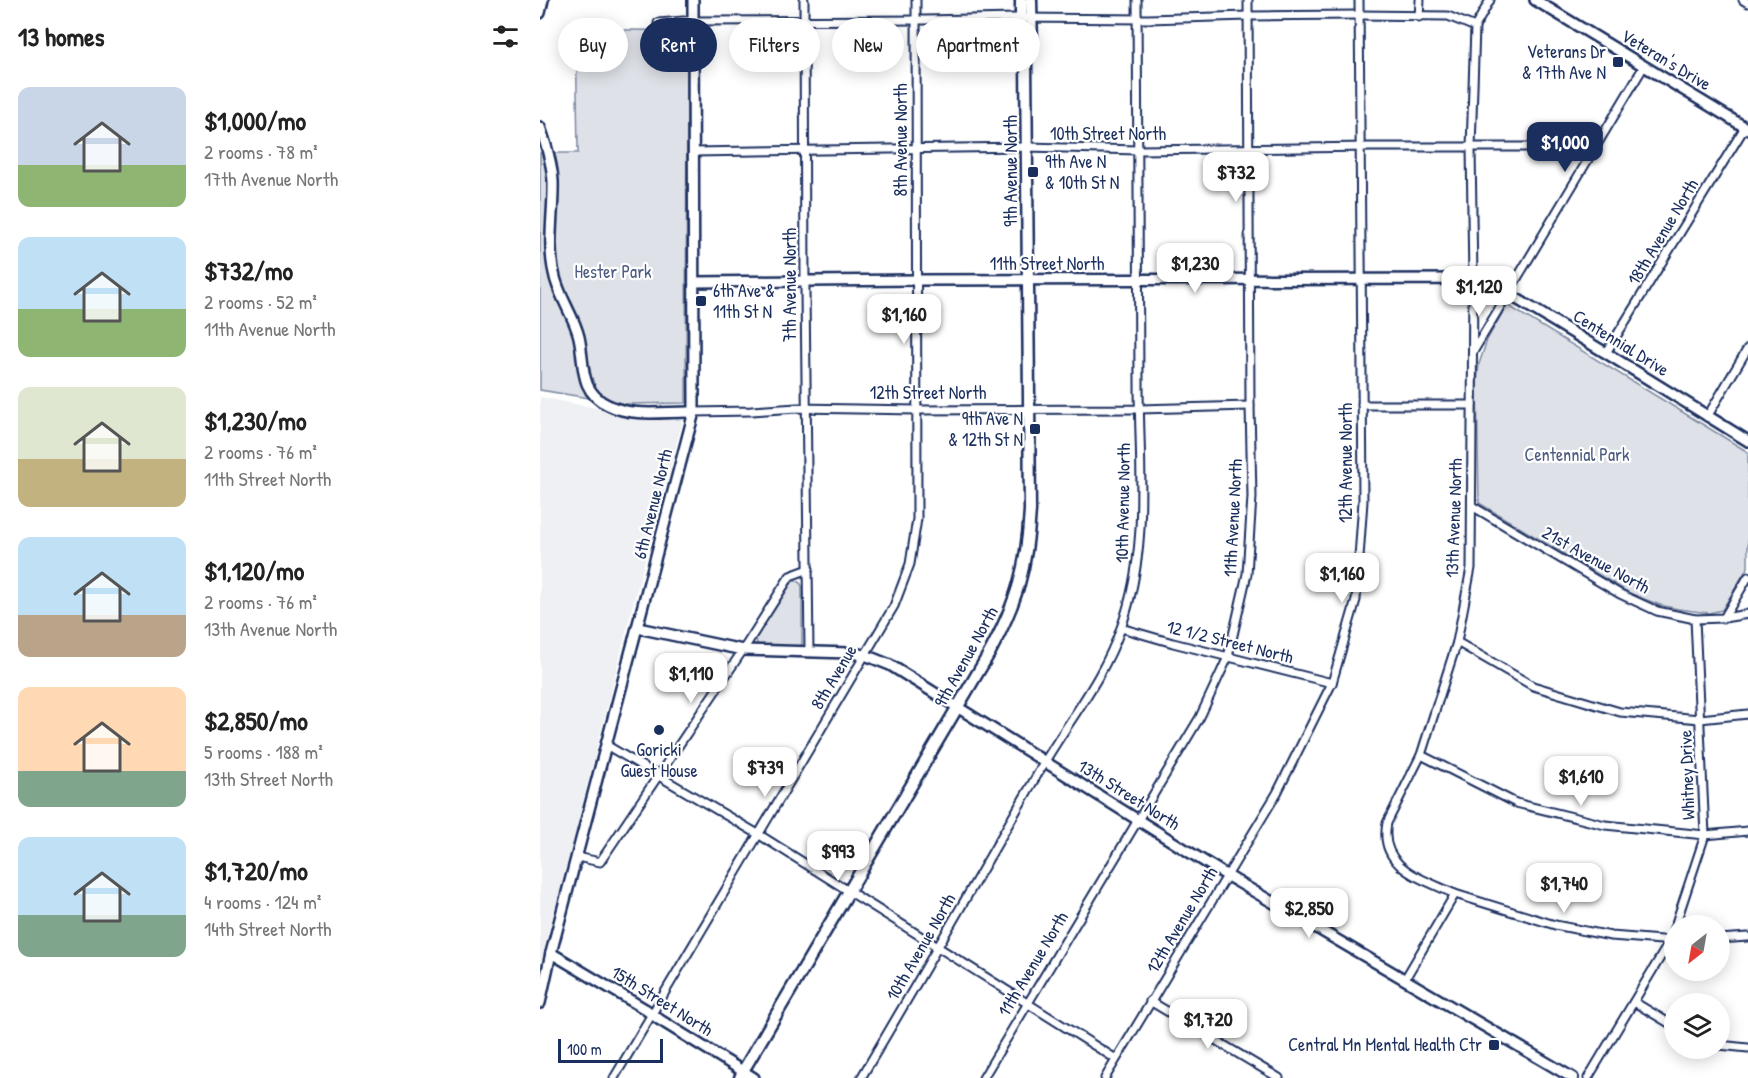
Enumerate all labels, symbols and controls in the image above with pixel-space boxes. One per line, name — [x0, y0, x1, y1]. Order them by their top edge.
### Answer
chip: Buy — [558, 18, 628, 72]
chip: Rent — [640, 18, 717, 72]
chip: Filters — [729, 18, 820, 72]
chip: New — [832, 18, 904, 72]
chip: Apartment — [916, 18, 1040, 72]
text: 13 homes — [18, 19, 105, 54]
icon: filters — [489, 20, 522, 53]
street label: Veteran's Drive — [1617, 23, 1716, 96]
place label: Veterans Dr & 17th Ave N — [1522, 39, 1606, 85]
marker: Veterans Dr & 17th Ave N — [1611, 55, 1625, 69]
street label: 8th Avenue North — [888, 83, 913, 197]
text: $1,000/mo — [204, 103, 306, 138]
icon: home — [66, 111, 138, 183]
street label: 9th Avenue North — [998, 115, 1023, 227]
street label: 10th Street North — [1050, 121, 1166, 146]
pin: $1,000 — [1516, 122, 1614, 173]
text: $1,000 — [1541, 128, 1589, 155]
text: 2 rooms · 78 m² — [204, 138, 318, 165]
place label: 9th Ave N & 10th St N — [1045, 149, 1119, 195]
pin: $732 — [1200, 152, 1272, 203]
text: $732 — [1217, 158, 1255, 185]
text: 17th Avenue North — [204, 165, 338, 192]
marker: 9th Ave N & 10th St N — [1026, 165, 1040, 179]
street label: 18th Avenue North — [1621, 174, 1704, 289]
street label: 7th Avenue North — [777, 228, 802, 342]
pin: $1,230 — [1146, 243, 1244, 294]
text: $1,230 — [1171, 249, 1219, 276]
street label: 11th Street North — [990, 251, 1105, 276]
text: $732/mo — [204, 253, 293, 288]
park label: Hester Park — [574, 259, 652, 284]
icon: home — [66, 261, 138, 333]
pin: $1,120 — [1430, 266, 1528, 317]
text: $1,120 — [1455, 272, 1503, 299]
place label: 6th Ave & 11th St N — [713, 278, 775, 324]
text: 2 rooms · 52 m² — [204, 288, 317, 315]
marker: 6th Ave & 11th St N — [694, 294, 708, 308]
pin: $1,160 — [855, 294, 953, 345]
text: $1,160 — [881, 300, 927, 327]
street label: Centennial Drive — [1569, 303, 1674, 382]
text: 11th Avenue North — [204, 315, 335, 342]
street label: 12th Street North — [870, 380, 987, 405]
street label: 12th Avenue North — [1333, 402, 1358, 523]
text: $1,230/mo — [204, 403, 307, 438]
place label: 9th Ave N & 12th St N — [948, 406, 1023, 452]
icon: home — [66, 411, 138, 483]
marker: 9th Ave N & 12th St N — [1028, 422, 1042, 436]
text: 2 rooms · 76 m² — [204, 438, 317, 465]
street label: 10th Avenue North — [1109, 442, 1136, 563]
park label: Centennial Park — [1525, 442, 1630, 467]
street label: 6th Avenue North — [627, 446, 678, 561]
street label: 13th Avenue North — [1439, 457, 1468, 578]
street label: 11th Avenue North — [1217, 458, 1248, 578]
text: 11th Street North — [204, 465, 331, 492]
street label: 21st Avenue North — [1538, 520, 1655, 600]
text: $1,120/mo — [204, 553, 304, 588]
pin: $1,160 — [1293, 553, 1391, 604]
text: $1,160 — [1319, 559, 1365, 586]
icon: home — [66, 561, 138, 633]
text: 2 rooms · 76 m² — [204, 588, 317, 615]
street label: 9th Avenue North — [928, 601, 1004, 712]
street label: 12 1/2 Street North — [1164, 614, 1296, 669]
text: 13th Avenue North — [204, 615, 337, 642]
street label: 8th Avenue — [804, 640, 863, 714]
pin: $1,110 — [642, 653, 740, 704]
text: $1,110 — [669, 659, 713, 686]
text: $2,850/mo — [204, 703, 308, 738]
icon: home — [66, 711, 138, 783]
marker: Goricki Guest House — [652, 723, 666, 737]
street label: Whitney Drive — [1672, 730, 1701, 820]
place label: Goricki Guest House — [620, 737, 698, 783]
text: 5 rooms · 188 m² — [204, 738, 323, 765]
pin: $739 — [729, 747, 801, 798]
text: $739 — [747, 753, 783, 780]
street label: 13th Street North — [1073, 753, 1185, 836]
pin: $1,610 — [1532, 756, 1630, 807]
text: $1,610 — [1558, 762, 1604, 789]
text: 13th Street North — [204, 765, 333, 792]
pin: $993 — [802, 831, 874, 882]
text: $993 — [821, 837, 855, 864]
text: $1,720/mo — [204, 853, 308, 888]
icon: home — [66, 861, 138, 933]
street label: 12th Avenue North — [1140, 861, 1223, 978]
pin: $1,740 — [1515, 863, 1613, 914]
text: $1,740 — [1540, 869, 1588, 896]
text: 4 rooms · 124 m² — [204, 888, 321, 915]
street label: 10th Avenue North — [880, 888, 962, 1005]
pin: $2,850 — [1260, 888, 1358, 939]
text: $2,850 — [1284, 894, 1334, 921]
street label: 11th Avenue North — [991, 906, 1074, 1021]
text: 14th Street North — [204, 915, 331, 942]
north arrow — [1664, 915, 1730, 981]
map controls — [1664, 915, 1730, 1059]
street label: 15th Street North — [607, 959, 718, 1042]
button: layers — [1664, 993, 1730, 1059]
pin: $1,720 — [1159, 999, 1257, 1050]
text: $1,720 — [1183, 1005, 1233, 1032]
place label: Central Mn Mental Health Ctr — [1288, 1032, 1482, 1057]
scale bar — [558, 1036, 663, 1064]
text: 100 m — [567, 1038, 602, 1060]
marker: Central Mn Mental Health Ctr — [1487, 1038, 1501, 1052]

